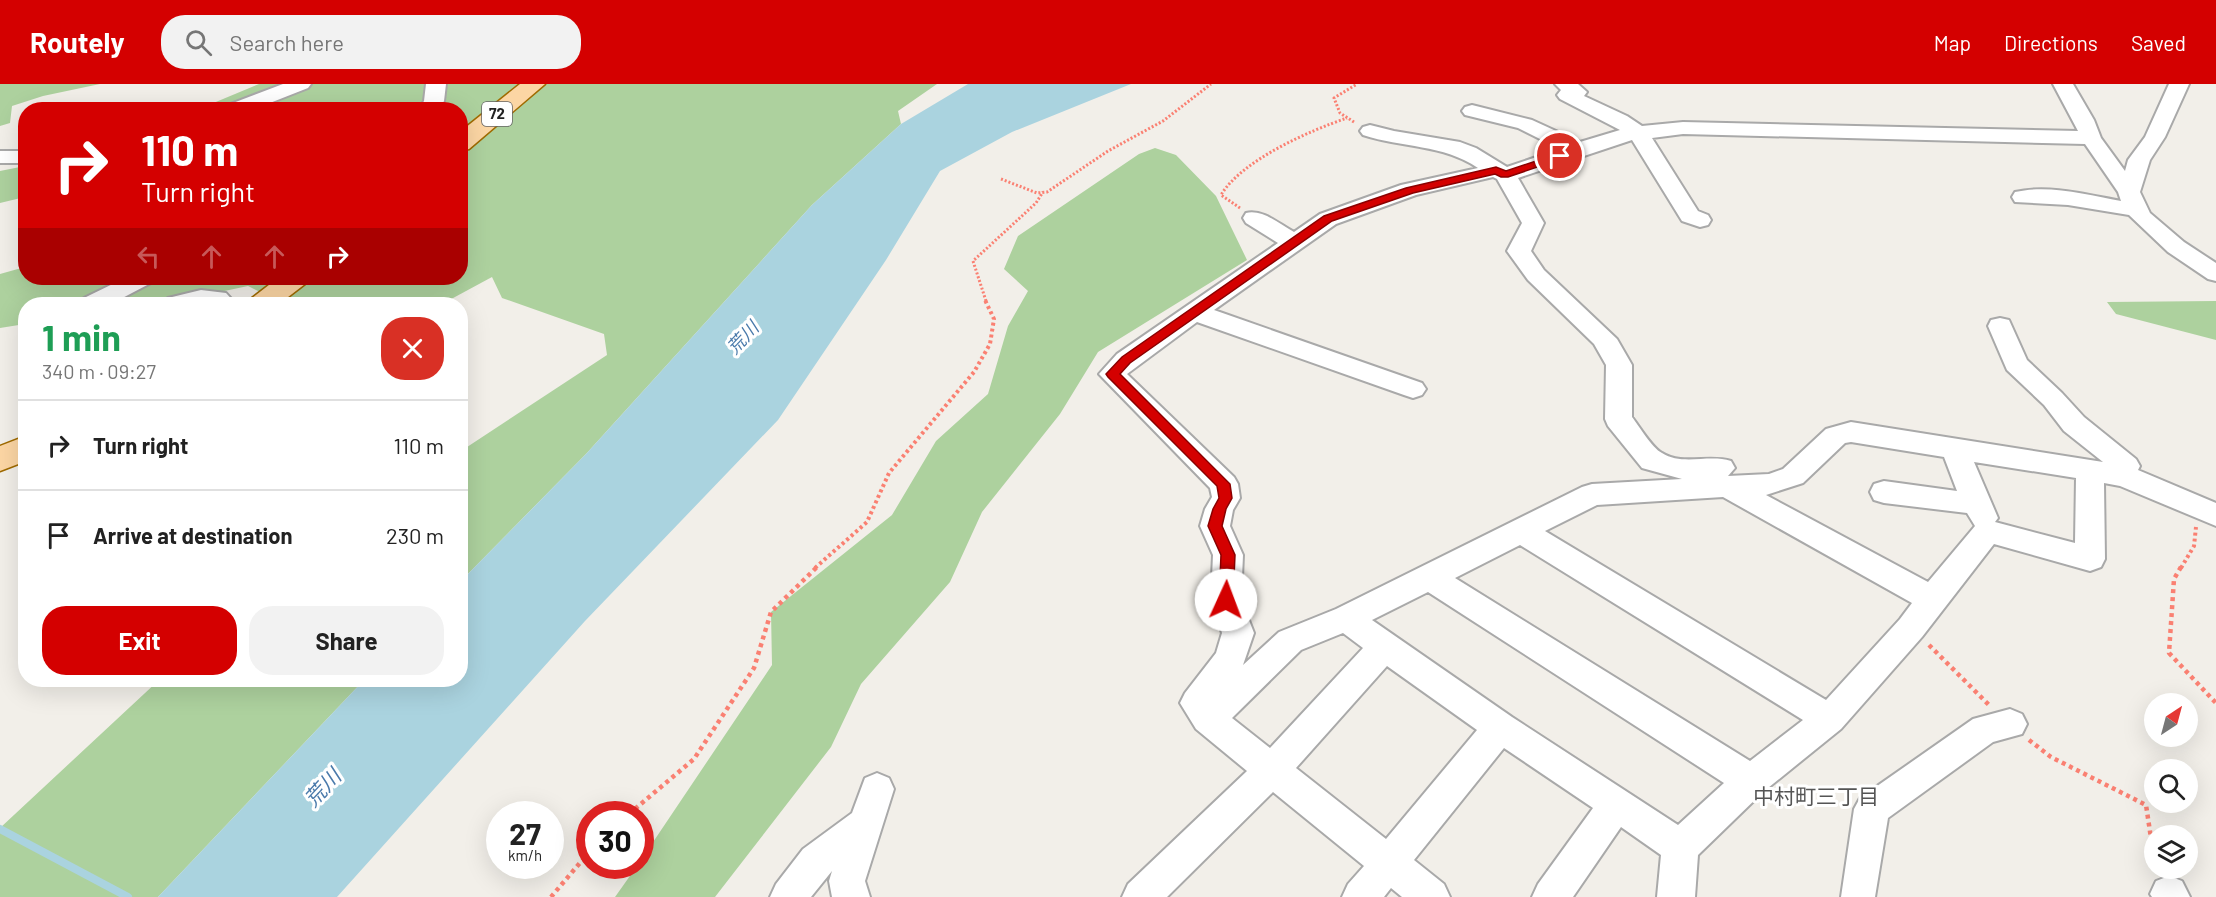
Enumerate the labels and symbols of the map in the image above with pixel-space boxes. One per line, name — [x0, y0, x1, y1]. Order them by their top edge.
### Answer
road number: 72 — [482, 102, 512, 126]
pin — [1534, 130, 1585, 181]
water label: 荒川 — [722, 315, 764, 358]
position arrow — [1194, 568, 1258, 632]
north arrow — [2144, 693, 2198, 747]
water label: 荒川 — [298, 762, 347, 811]
district label: 中村町三丁目 — [1753, 783, 1879, 808]
speed limit sign: 30 — [576, 801, 654, 879]

